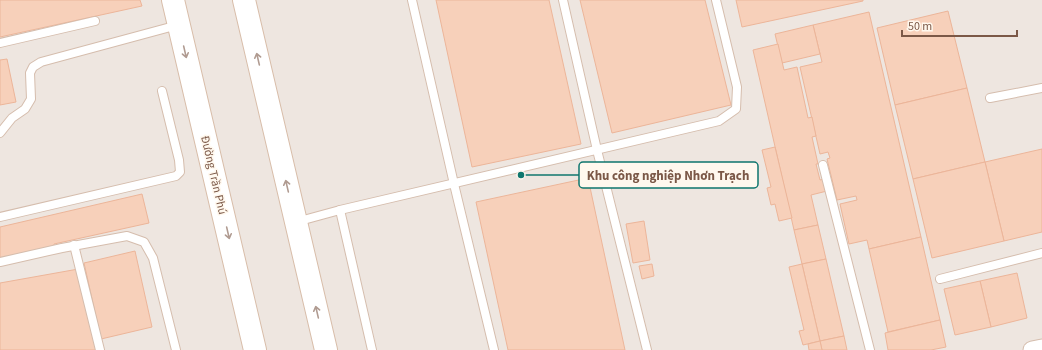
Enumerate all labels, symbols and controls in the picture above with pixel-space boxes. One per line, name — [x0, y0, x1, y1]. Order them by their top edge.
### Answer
scale bar — [902, 12, 1017, 38]
text: 50 m — [908, 18, 932, 35]
one-way arrow — [181, 45, 189, 58]
one-way arrow — [253, 53, 261, 66]
street label: Đường Trần Phú — [196, 134, 231, 216]
callout: Khu công nghiệp Nhơn Trạch — [579, 162, 758, 188]
text: Khu công nghiệp Nhơn Trạch — [587, 167, 749, 185]
one-way arrow — [283, 179, 291, 192]
one-way arrow — [224, 226, 232, 239]
one-way arrow — [313, 306, 321, 319]

